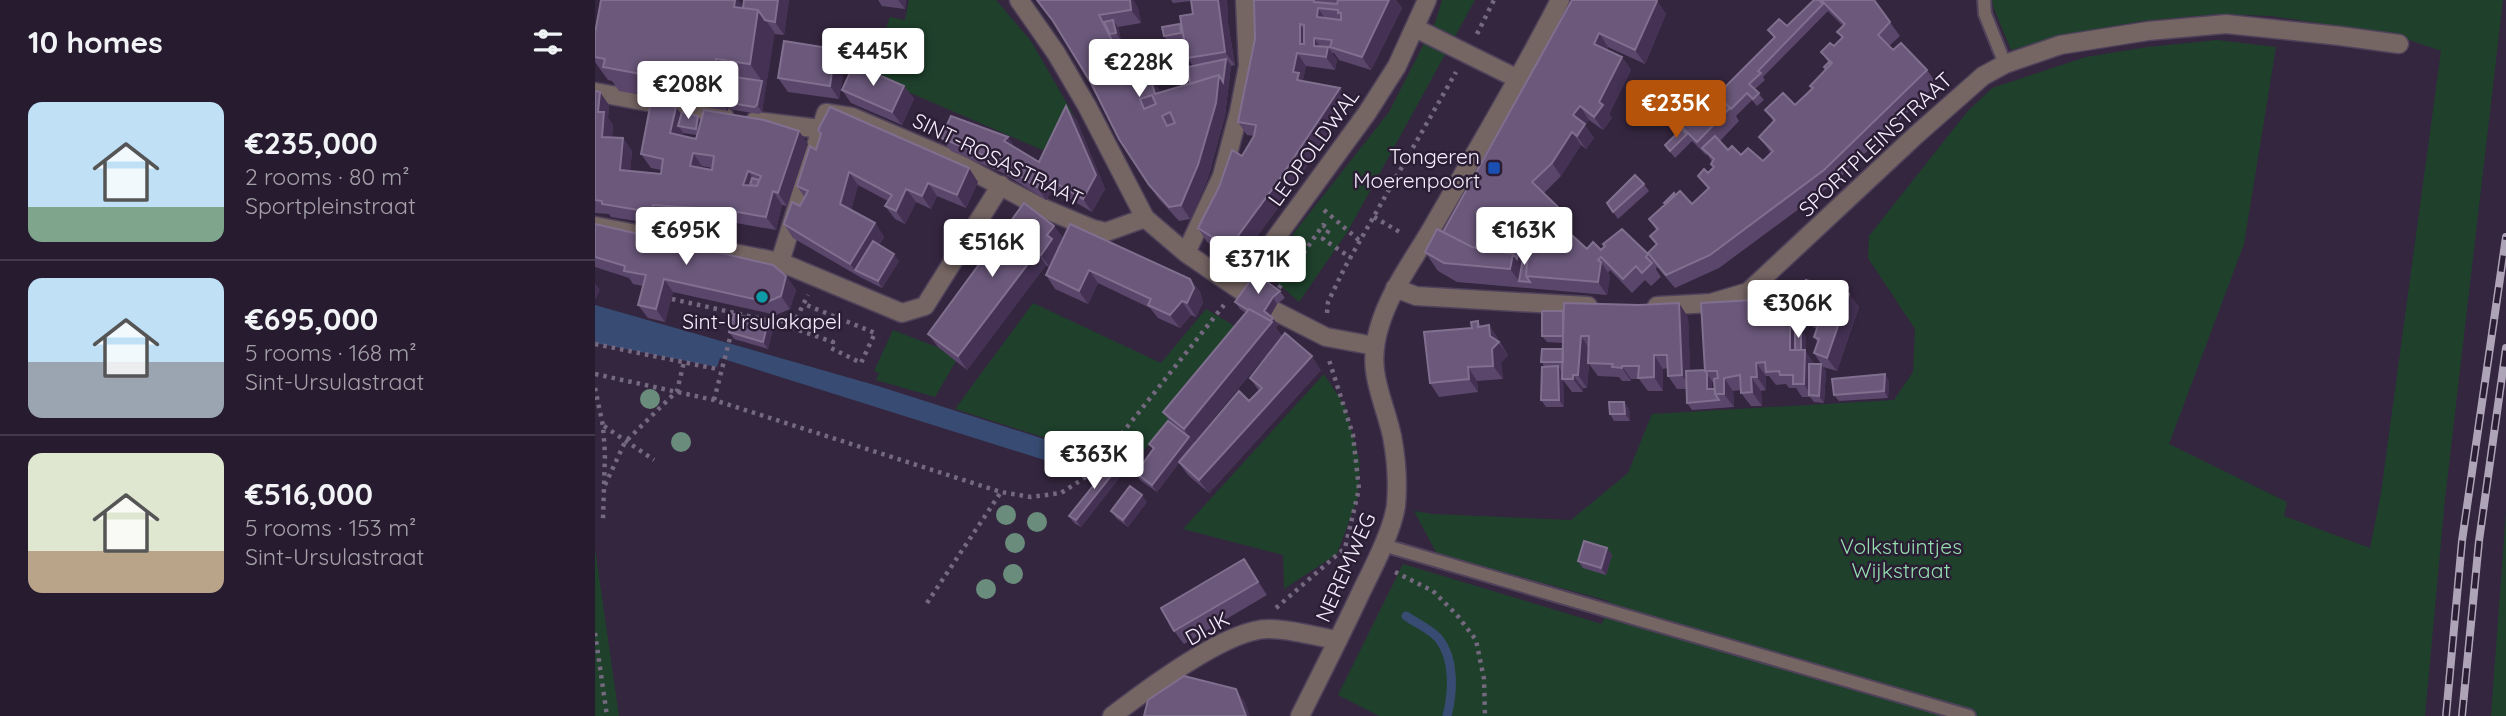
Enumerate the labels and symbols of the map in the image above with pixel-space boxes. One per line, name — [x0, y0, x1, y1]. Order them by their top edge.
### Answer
pin: €445K — [824, 28, 922, 88]
pin: €228K — [1090, 40, 1188, 99]
pin: €208K — [639, 61, 737, 121]
street label: SPORTPLEINSTRAAT — [1793, 66, 1957, 222]
pin: €235K — [1627, 80, 1725, 140]
street label: LEOPOLDWAL — [1262, 83, 1364, 211]
street label: SINT-ROSASTRAAT — [909, 107, 1087, 211]
place label: Tongeren Moerenpoort — [1353, 143, 1480, 193]
marker: Tongeren Moerenpoort — [1486, 160, 1502, 176]
pin: €695K — [637, 208, 735, 267]
pin: €163K — [1475, 208, 1573, 267]
pin: €516K — [943, 219, 1041, 279]
pin: €371K — [1209, 236, 1307, 296]
pin: €306K — [1749, 280, 1847, 340]
marker: Sint-Ursulakapel — [754, 289, 770, 305]
place label: Sint-Ursulakapel — [682, 308, 842, 334]
pin: €363K — [1045, 432, 1143, 491]
street label: NEREMWEG — [1309, 508, 1381, 626]
park label: Volkstuintjes Wijkstraat — [1840, 533, 1962, 583]
street label: DIJK — [1180, 605, 1234, 651]

